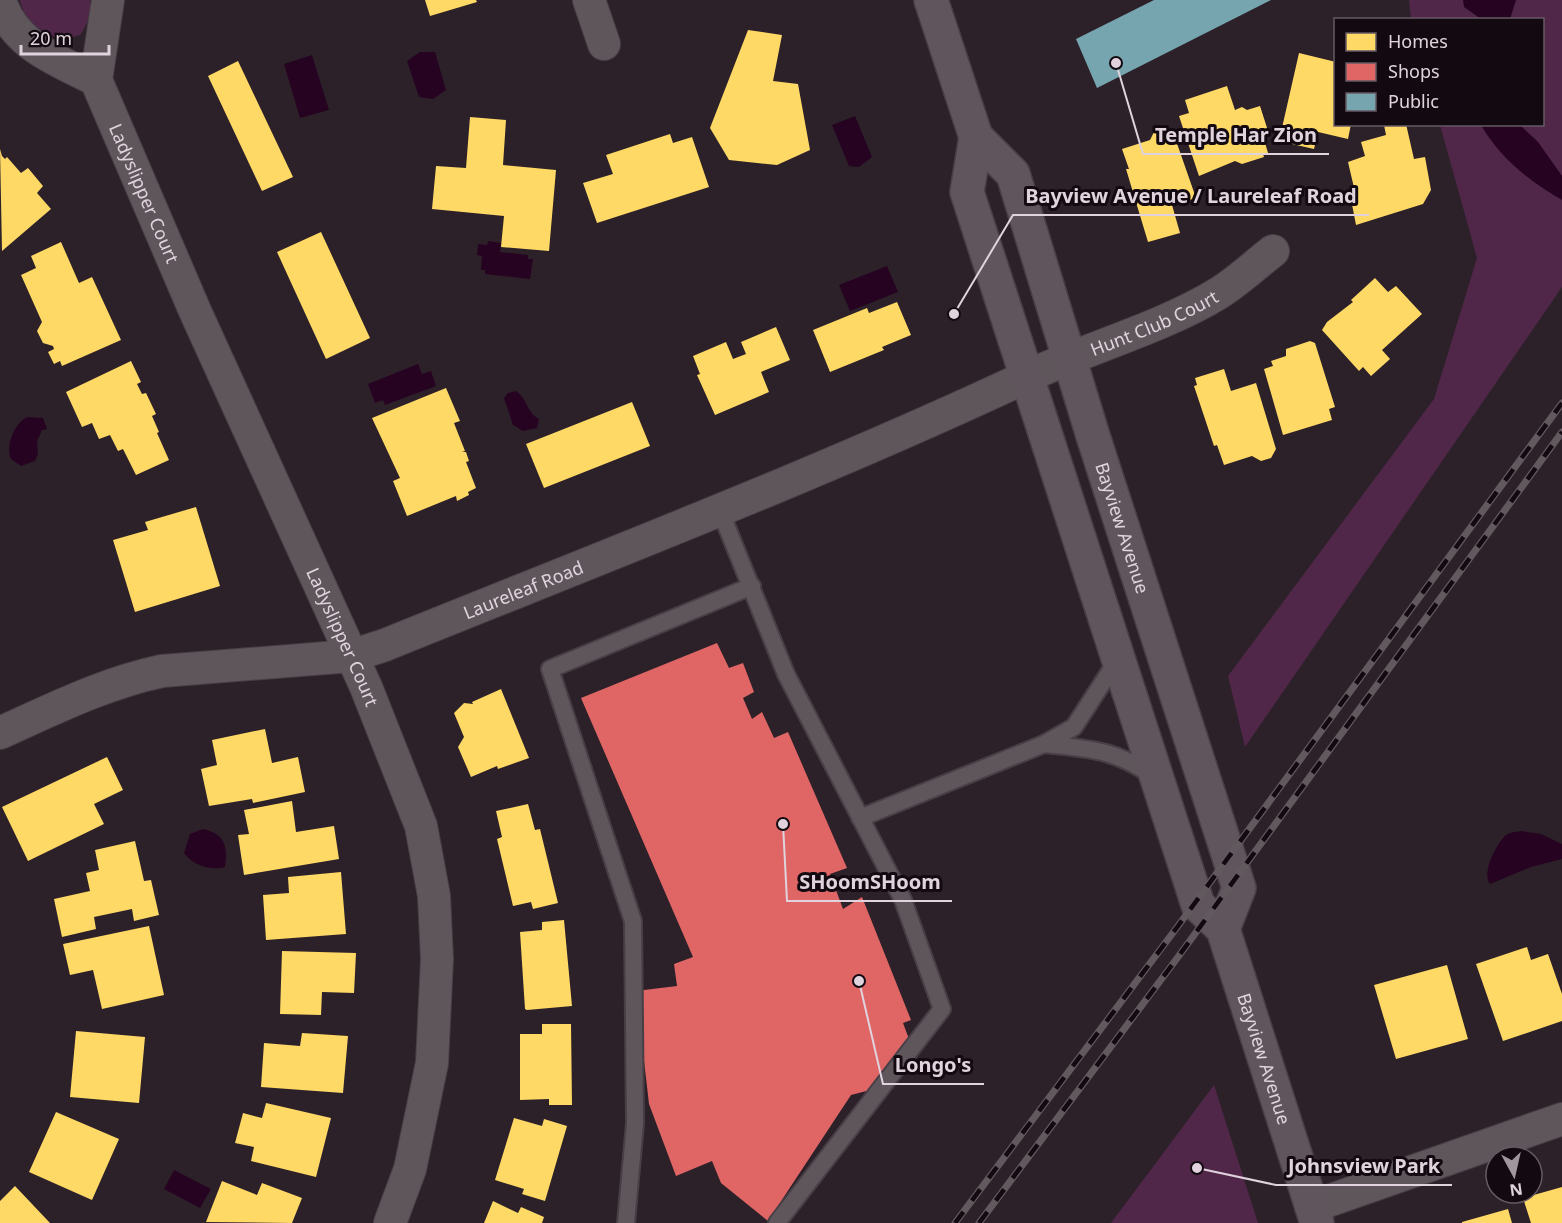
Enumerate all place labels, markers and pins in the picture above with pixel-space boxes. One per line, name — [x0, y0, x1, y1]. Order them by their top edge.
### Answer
callout: Temple Har Zion — [1143, 116, 1329, 154]
callout: Bayview Avenue / Laureleaf Road — [1013, 177, 1369, 215]
callout: SHoomSHoom — [787, 863, 952, 901]
callout: Longo's — [883, 1046, 984, 1084]
callout: Johnsview Park — [1276, 1147, 1452, 1185]

